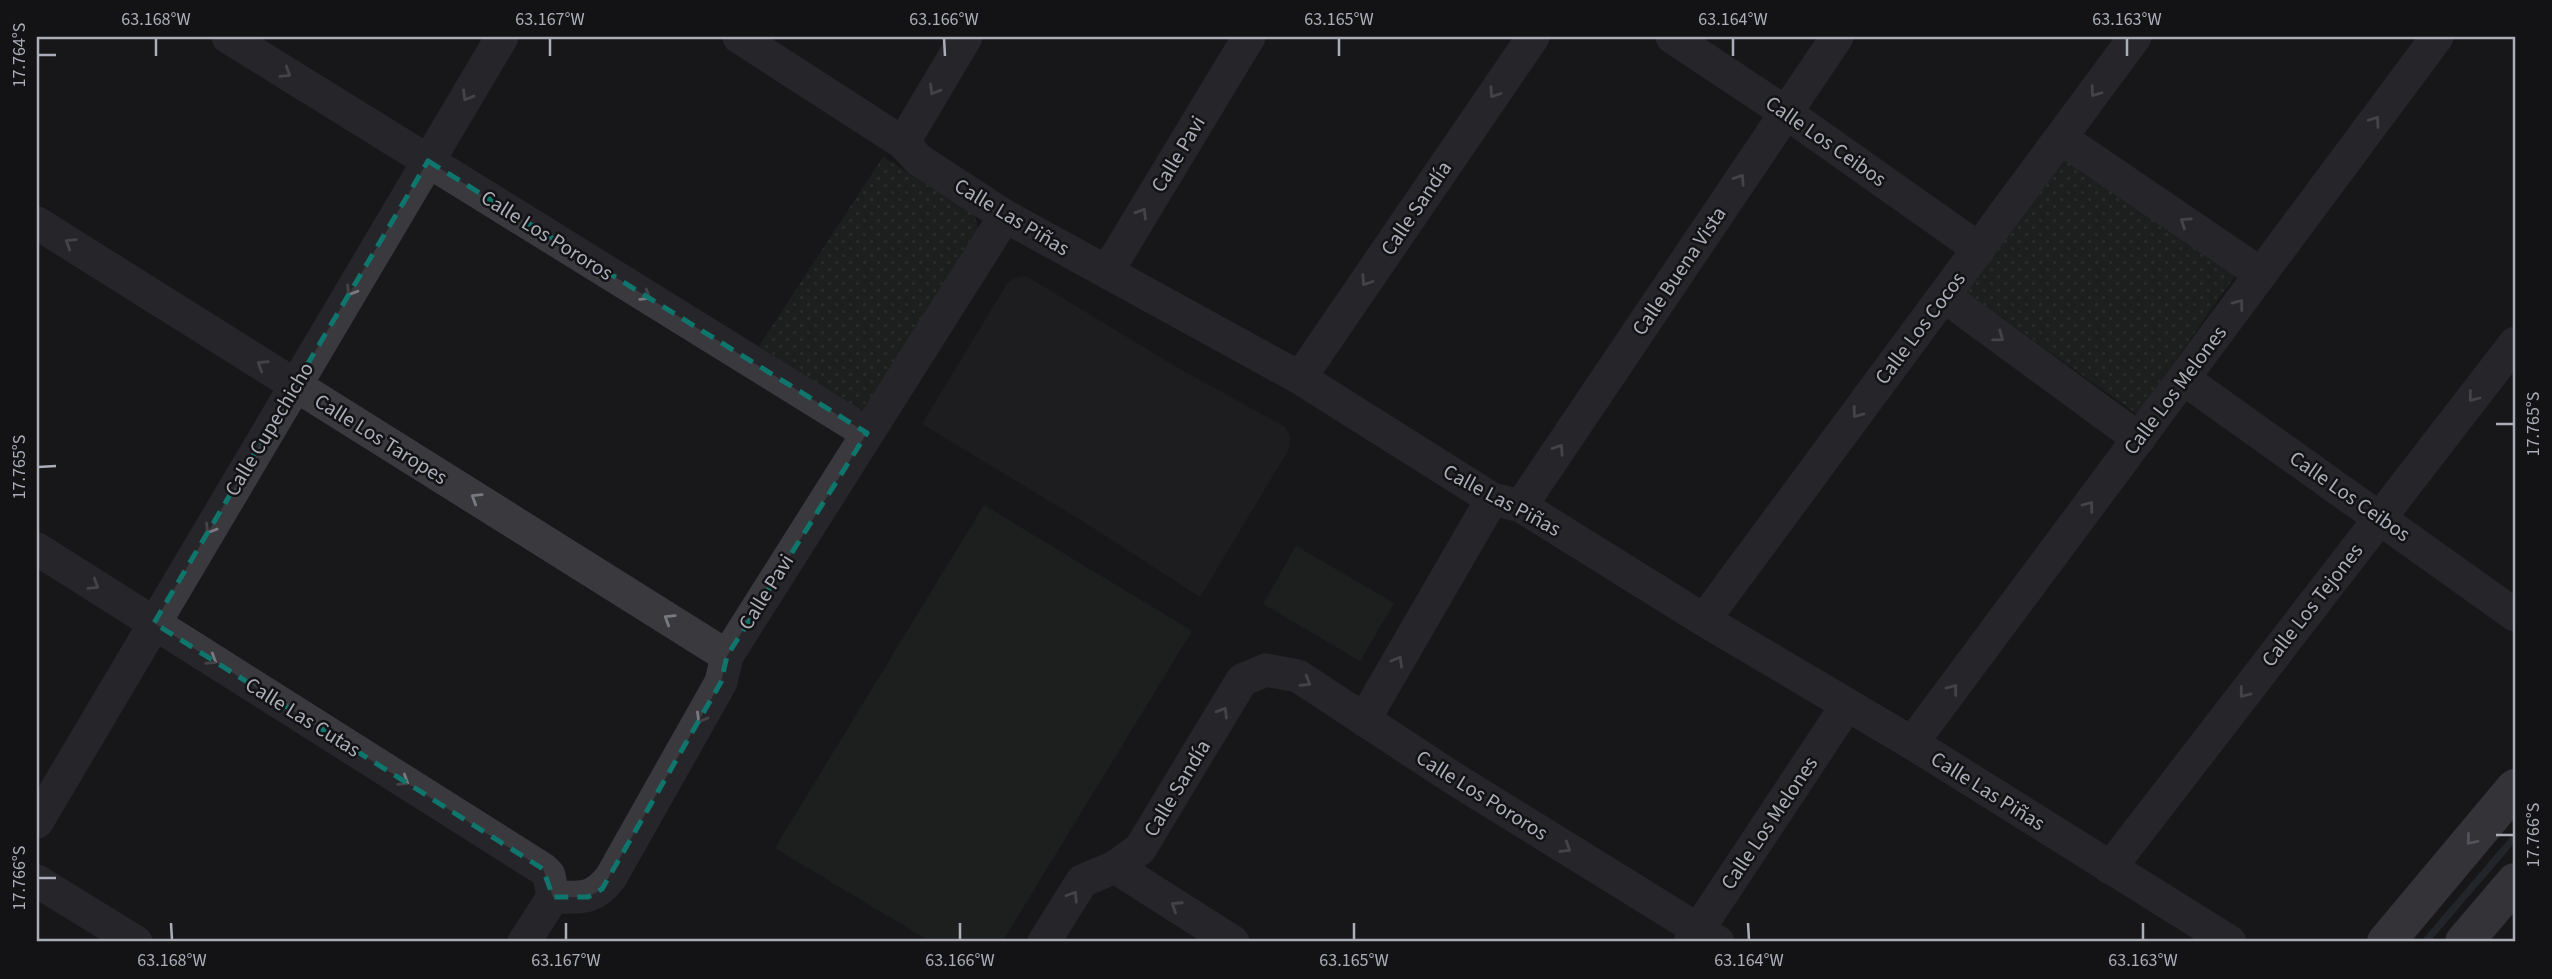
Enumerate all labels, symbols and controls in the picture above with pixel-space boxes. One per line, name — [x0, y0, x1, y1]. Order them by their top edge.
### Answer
text: 63.168°W — [121, 7, 191, 32]
text: 63.167°W — [515, 7, 585, 32]
text: 63.166°W — [909, 7, 979, 32]
text: 63.165°W — [1304, 7, 1374, 32]
text: 63.164°W — [1698, 7, 1768, 32]
text: 63.163°W — [2092, 7, 2162, 32]
text: 17.764°S — [7, 23, 32, 87]
one-way arrow — [278, 64, 291, 77]
one-way arrow — [930, 83, 943, 96]
one-way arrow — [2090, 84, 2103, 97]
one-way arrow — [1490, 85, 1502, 98]
one-way arrow — [462, 88, 475, 101]
street label: Calle Los Ceibos — [1759, 88, 1893, 194]
street label: Calle Pavi — [1143, 110, 1213, 198]
one-way arrow — [2366, 116, 2379, 129]
street label: Calle Sandía — [1373, 155, 1459, 261]
street label: Calle Las Piñas — [949, 171, 1075, 263]
one-way arrow — [1732, 174, 1745, 187]
street label: Calle Los Pororos — [475, 182, 619, 288]
street label: Calle Buena Vista — [1625, 200, 1733, 342]
one-way arrow — [1134, 208, 1147, 221]
one-way arrow — [2180, 218, 2193, 230]
one-way arrow — [64, 239, 77, 252]
street label: Calle Los Cocos — [1867, 265, 1973, 391]
one-way arrow — [1362, 273, 1374, 286]
one-way arrow — [346, 284, 359, 297]
one-way arrow — [638, 287, 651, 300]
one-way arrow — [2231, 299, 2244, 312]
street label: Calle Los Melones — [2116, 319, 2234, 461]
one-way arrow — [1991, 328, 2004, 341]
street label: Calle Cupechicho — [217, 356, 321, 502]
one-way arrow — [257, 360, 270, 373]
street label: Calle Los Taropes — [309, 386, 453, 492]
one-way arrow — [2469, 389, 2482, 401]
text: 17.765°S — [2521, 392, 2546, 456]
one-way arrow — [1853, 405, 1866, 418]
text: 17.765°S — [7, 435, 32, 499]
street label: Calle Los Ceibos — [2283, 443, 2417, 549]
one-way arrow — [1551, 444, 1563, 457]
street label: Calle Las Piñas — [1438, 456, 1566, 544]
one-way arrow — [471, 494, 484, 507]
one-way arrow — [2081, 501, 2093, 514]
one-way arrow — [205, 522, 218, 534]
street label: Calle Los Tejones — [2254, 537, 2370, 673]
street label: Calle Pavi — [731, 548, 801, 636]
one-way arrow — [87, 577, 100, 590]
one-way arrow — [663, 615, 676, 628]
one-way arrow — [204, 651, 217, 664]
one-way arrow — [1390, 655, 1403, 668]
street label: Calle Las Cutas — [240, 670, 367, 765]
one-way arrow — [1298, 674, 1311, 687]
one-way arrow — [1945, 684, 1957, 697]
one-way arrow — [2240, 685, 2253, 698]
one-way arrow — [1214, 706, 1227, 719]
one-way arrow — [696, 711, 709, 723]
street label: Calle Sandía — [1136, 734, 1218, 842]
street label: Calle Los Pororos — [1410, 742, 1554, 848]
street label: Calle Las Piñas — [1925, 744, 2051, 838]
street label: Calle Los Melones — [1713, 750, 1825, 896]
one-way arrow — [397, 772, 410, 785]
text: 17.766°S — [2521, 803, 2546, 867]
one-way arrow — [2467, 832, 2479, 845]
one-way arrow — [1559, 839, 1572, 852]
text: 17.766°S — [7, 846, 32, 910]
one-way arrow — [1064, 891, 1077, 904]
one-way arrow — [1170, 901, 1183, 914]
text: 63.168°W — [137, 948, 207, 973]
text: 63.167°W — [531, 948, 601, 973]
text: 63.166°W — [925, 948, 995, 973]
text: 63.165°W — [1319, 948, 1389, 973]
text: 63.164°W — [1714, 948, 1784, 973]
text: 63.163°W — [2108, 948, 2178, 973]

